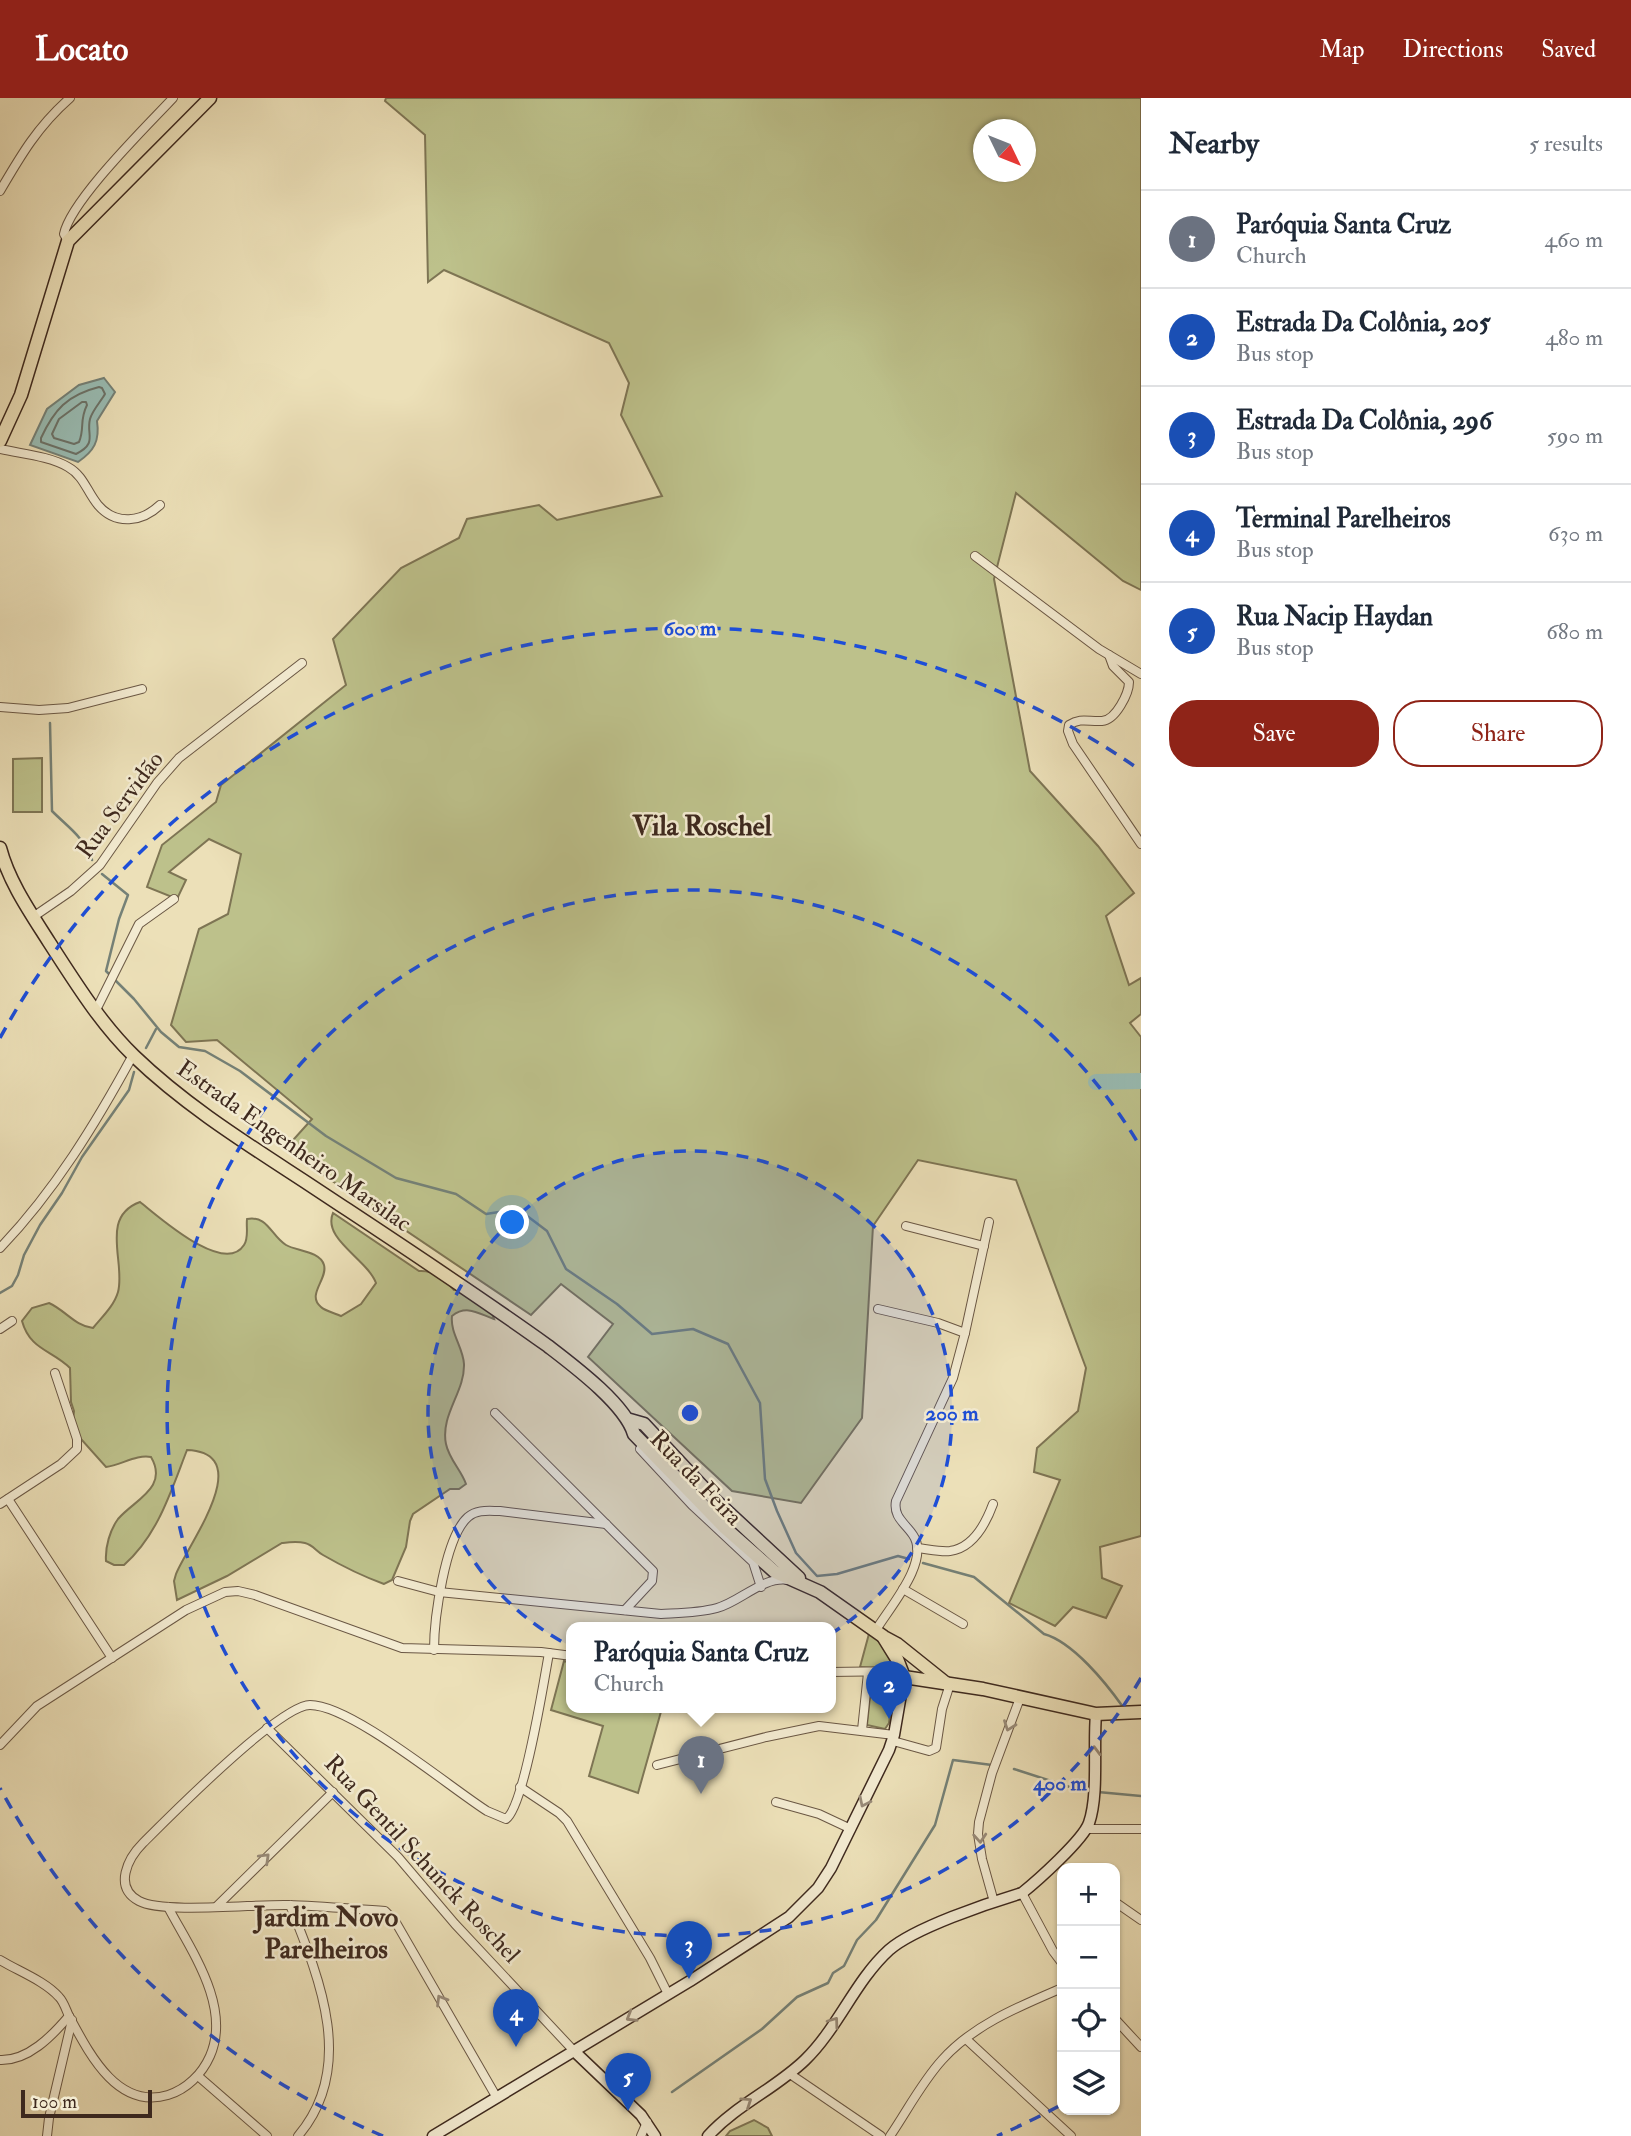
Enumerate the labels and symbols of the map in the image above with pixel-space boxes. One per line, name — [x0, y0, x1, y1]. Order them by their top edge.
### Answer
north arrow — [973, 119, 1036, 182]
text: 600 m — [664, 615, 717, 642]
street label: Rua Servidão — [69, 745, 171, 865]
district label: Vila Roschel — [631, 809, 773, 844]
street label: Estrada Engenheiro Marsilac — [171, 1053, 418, 1239]
your location — [495, 1205, 529, 1239]
text: 200 m — [926, 1400, 979, 1427]
centre of rings — [678, 1401, 702, 1425]
street label: Rua da Feira — [643, 1424, 750, 1533]
pin: 2 — [866, 1661, 912, 1719]
one-way arrow — [1004, 1720, 1018, 1732]
pin: 1 — [678, 1736, 724, 1794]
one-way arrow — [1086, 1745, 1102, 1756]
street label: Rua Gentil Schunck Roschel — [317, 1748, 527, 1970]
text: 400 m — [1032, 1770, 1087, 1797]
one-way arrow — [858, 1795, 872, 1807]
one-way arrow — [972, 1832, 987, 1843]
one-way arrow — [257, 1853, 270, 1866]
district label: Jardim Novo Parelheiros — [252, 1900, 399, 1967]
pin: 3 — [666, 1921, 712, 1979]
pin: 4 — [493, 1989, 539, 2047]
one-way arrow — [436, 1995, 449, 2008]
one-way arrow — [625, 2008, 638, 2021]
one-way arrow — [826, 2017, 838, 2030]
pin: 5 — [605, 2053, 651, 2111]
scale bar — [21, 2087, 152, 2119]
one-way arrow — [739, 2098, 752, 2110]

